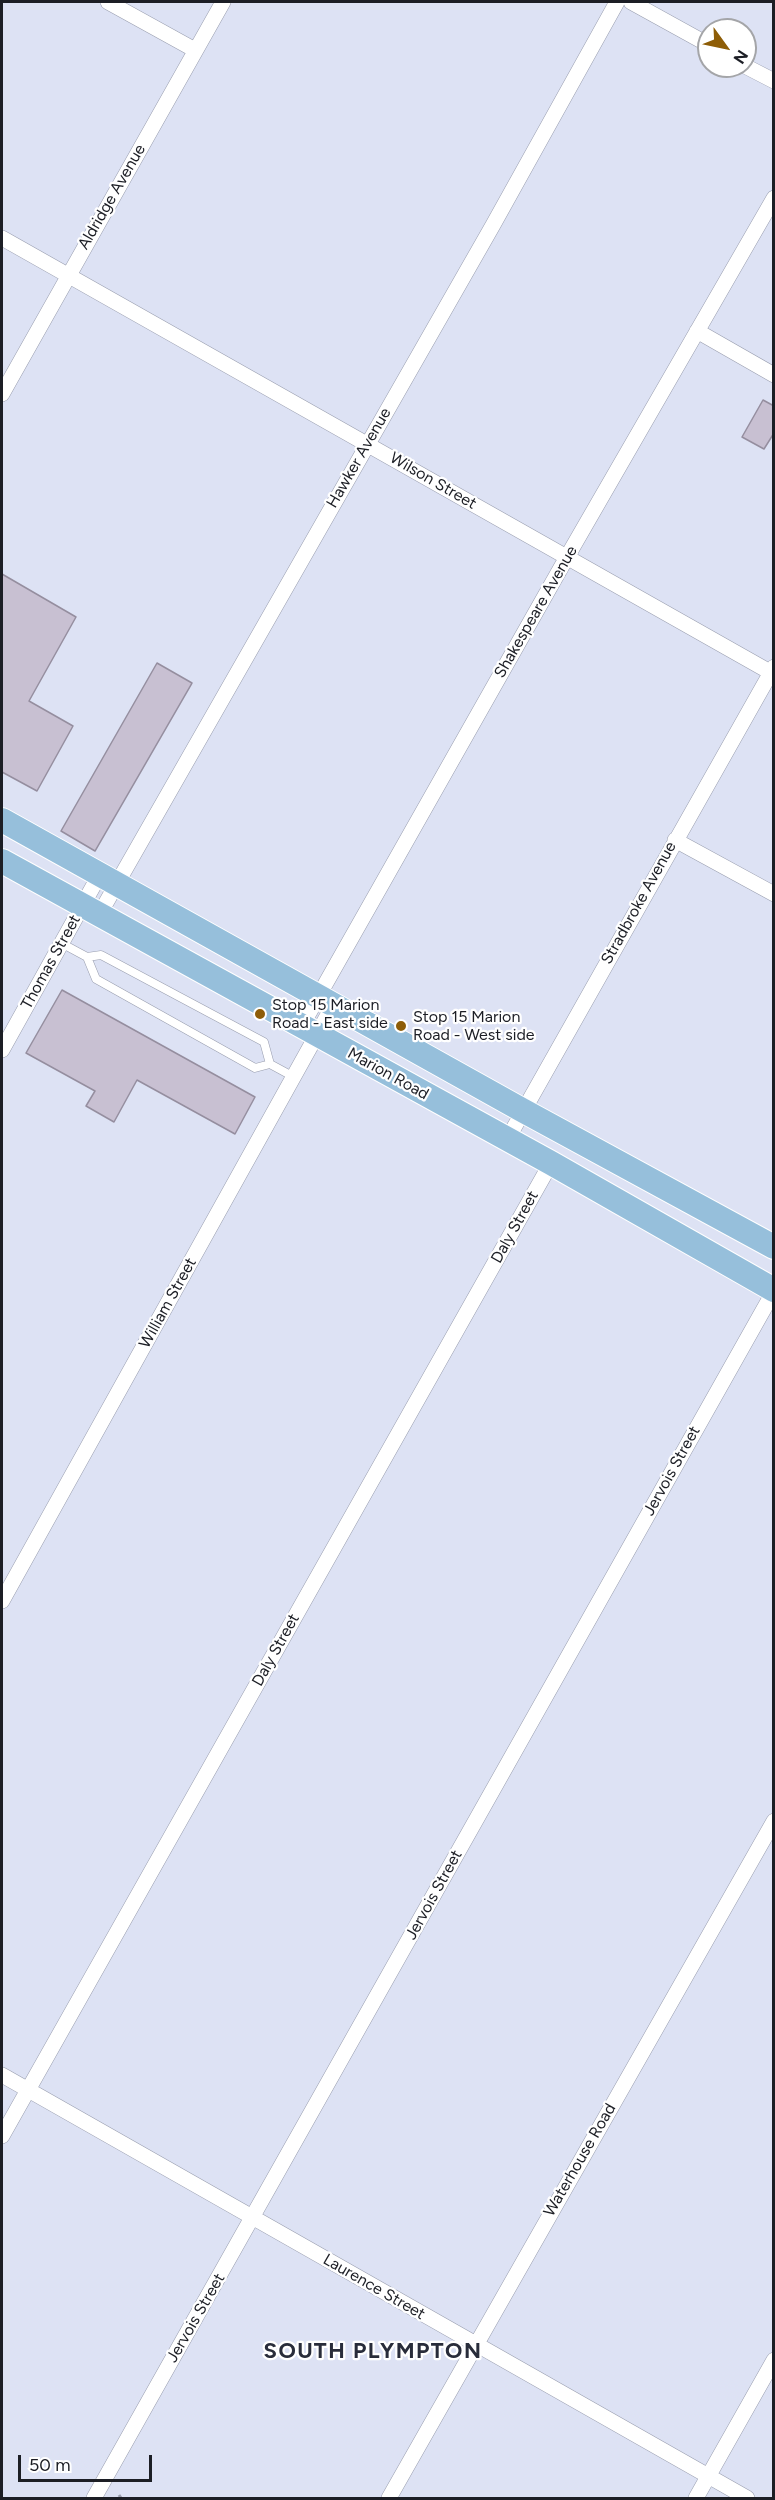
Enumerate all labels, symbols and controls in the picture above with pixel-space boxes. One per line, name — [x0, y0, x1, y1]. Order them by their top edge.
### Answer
north arrow — [697, 18, 757, 78]
text: N — [730, 47, 752, 67]
street label: Aldridge Avenue — [74, 141, 150, 253]
street label: Hawker Avenue — [323, 405, 395, 511]
street label: Wilson Street — [386, 448, 480, 514]
street label: Shakespeare Avenue — [490, 543, 582, 681]
street label: Stradbroke Avenue — [597, 838, 681, 968]
street label: Thomas Street — [17, 911, 85, 1013]
place label: Stop 15 Marion Road - East side — [272, 995, 388, 1033]
marker: Stop 15 Marion Road - East side — [253, 1007, 267, 1021]
place label: Stop 15 Marion Road - West side — [413, 1007, 535, 1045]
marker: Stop 15 Marion Road - West side — [394, 1019, 408, 1033]
street label: Marion Road — [344, 1044, 432, 1104]
street label: Daly Street — [487, 1187, 543, 1267]
street label: William Street — [135, 1254, 201, 1352]
street label: Jervois Street — [639, 1423, 705, 1519]
street label: Daly Street — [248, 1610, 304, 1690]
street label: Jervois Street — [401, 1847, 467, 1943]
street label: Waterhouse Road — [540, 2100, 620, 2220]
street label: Laurence Street — [320, 2250, 428, 2324]
street label: Jervois Street — [163, 2270, 229, 2366]
district label: SOUTH PLYMPTON — [264, 2339, 482, 2365]
scale bar — [21, 2443, 154, 2481]
text: 50 m — [29, 2454, 71, 2476]

